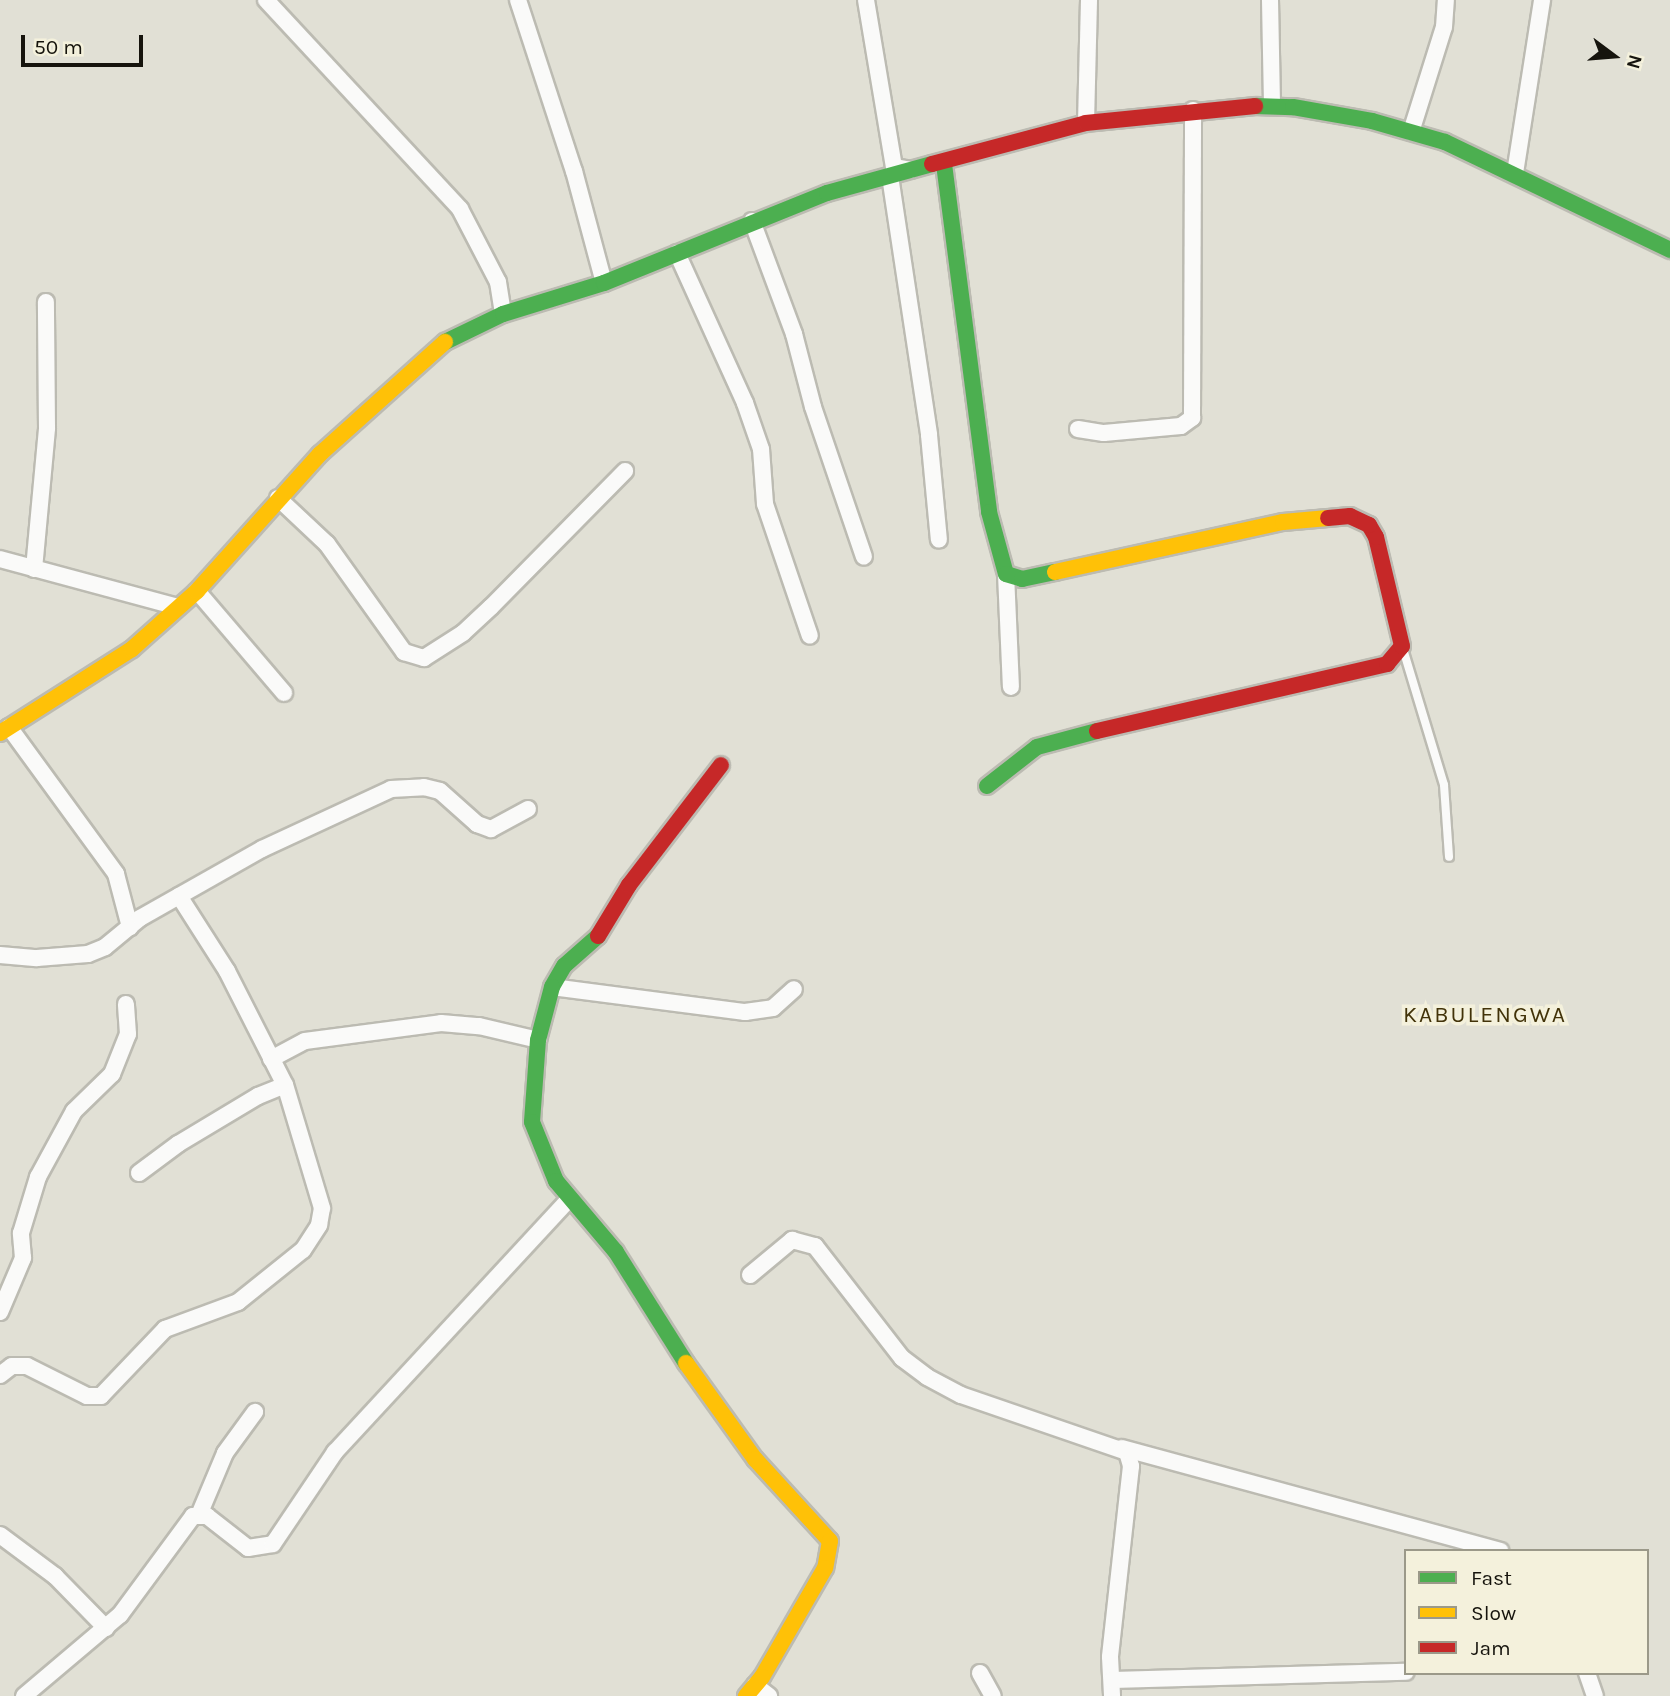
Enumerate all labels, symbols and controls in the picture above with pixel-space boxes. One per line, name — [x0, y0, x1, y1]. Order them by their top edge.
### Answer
scale bar — [24, 21, 147, 65]
north arrow — [1579, 21, 1649, 91]
text: 50 m — [34, 35, 83, 59]
text: N — [1622, 52, 1647, 71]
district label: KABULENGWA — [1404, 1001, 1566, 1029]
legend — [1404, 1549, 1649, 1675]
text: Fast — [1471, 1566, 1512, 1590]
text: Slow — [1471, 1601, 1516, 1625]
text: Jam — [1471, 1636, 1511, 1660]

